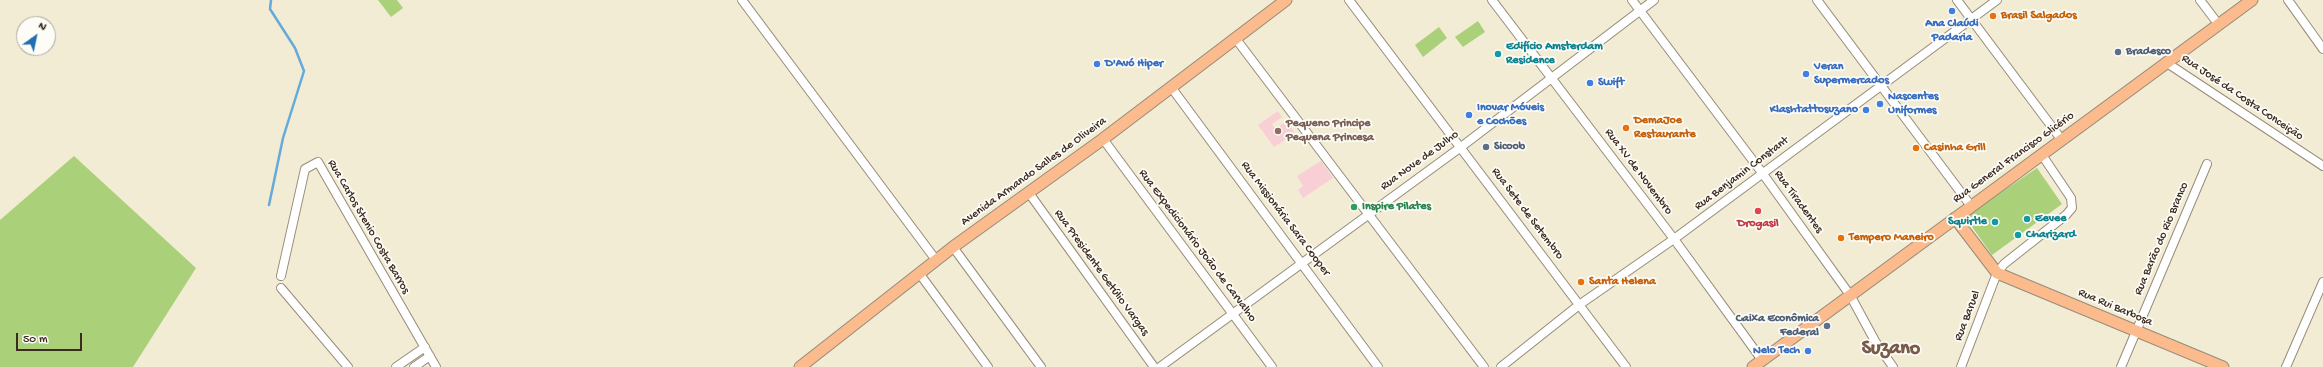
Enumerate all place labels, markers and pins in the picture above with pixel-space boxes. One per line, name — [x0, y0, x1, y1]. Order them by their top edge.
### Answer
marker: Ana Claúdi Padaria — [1947, 6, 1957, 16]
place label: Brasil Salgados — [2001, 9, 2077, 23]
marker: Brasil Salgados — [1988, 11, 1998, 21]
place label: Ana Claúdi Padaria — [1925, 17, 1979, 45]
place label: Edifício Amsterdam Residence — [1506, 40, 1603, 68]
place label: Bradesco — [2126, 45, 2171, 59]
marker: Bradesco — [2113, 47, 2123, 57]
marker: Edifício Amsterdam Residence — [1493, 49, 1503, 59]
place label: D'Avó Hiper — [1105, 57, 1163, 71]
marker: D'Avó Hiper — [1092, 59, 1102, 69]
place label: Veran Supermercados — [1814, 60, 1889, 88]
marker: Veran Supermercados — [1801, 69, 1811, 79]
place label: Swift — [1598, 76, 1624, 90]
marker: Swift — [1585, 78, 1595, 88]
place label: Nascentes Uniformes — [1888, 90, 1938, 118]
marker: Nascentes Uniformes — [1875, 99, 1885, 109]
place label: Inovar Móveis e Cochões — [1477, 101, 1544, 129]
place label: Klashtattosuzano — [1770, 103, 1858, 117]
marker: Klashtattosuzano — [1861, 105, 1871, 115]
marker: Inovar Móveis e Cochões — [1464, 110, 1474, 120]
place label: DemaJoe Restaurante — [1634, 114, 1696, 142]
place label: Pequeno Principe Pequena Princesa — [1286, 117, 1374, 145]
marker: DemaJoe Restaurante — [1621, 123, 1631, 133]
marker: Pequeno Principe Pequena Princesa — [1273, 126, 1283, 136]
place label: Sicoob — [1494, 140, 1525, 154]
place label: Casinha Grill — [1924, 141, 1986, 155]
marker: Sicoob — [1481, 142, 1491, 152]
marker: Casinha Grill — [1911, 143, 1921, 153]
place label: Inspire Pilates — [1362, 200, 1431, 214]
marker: Inspire Pilates — [1349, 202, 1359, 212]
marker: Drogasil — [1753, 206, 1763, 216]
place label: Eevee — [2035, 212, 2066, 226]
marker: Eevee — [2022, 214, 2032, 224]
place label: Squirtle — [1948, 215, 1987, 229]
place label: Drogasil — [1737, 217, 1779, 231]
marker: Squirtle — [1990, 217, 2000, 227]
place label: Charizard — [2026, 228, 2076, 242]
marker: Charizard — [2013, 230, 2023, 240]
place label: Tempero Maneiro — [1849, 231, 1934, 245]
marker: Tempero Maneiro — [1836, 233, 1846, 243]
place label: Santa Helena — [1589, 275, 1656, 289]
marker: Santa Helena — [1576, 277, 1586, 287]
place label: Caixa Econômica Federal — [1736, 312, 1819, 340]
marker: Caixa Econômica Federal — [1822, 321, 1832, 331]
place label: Nelo Tech — [1753, 344, 1800, 358]
marker: Nelo Tech — [1803, 346, 1813, 356]

